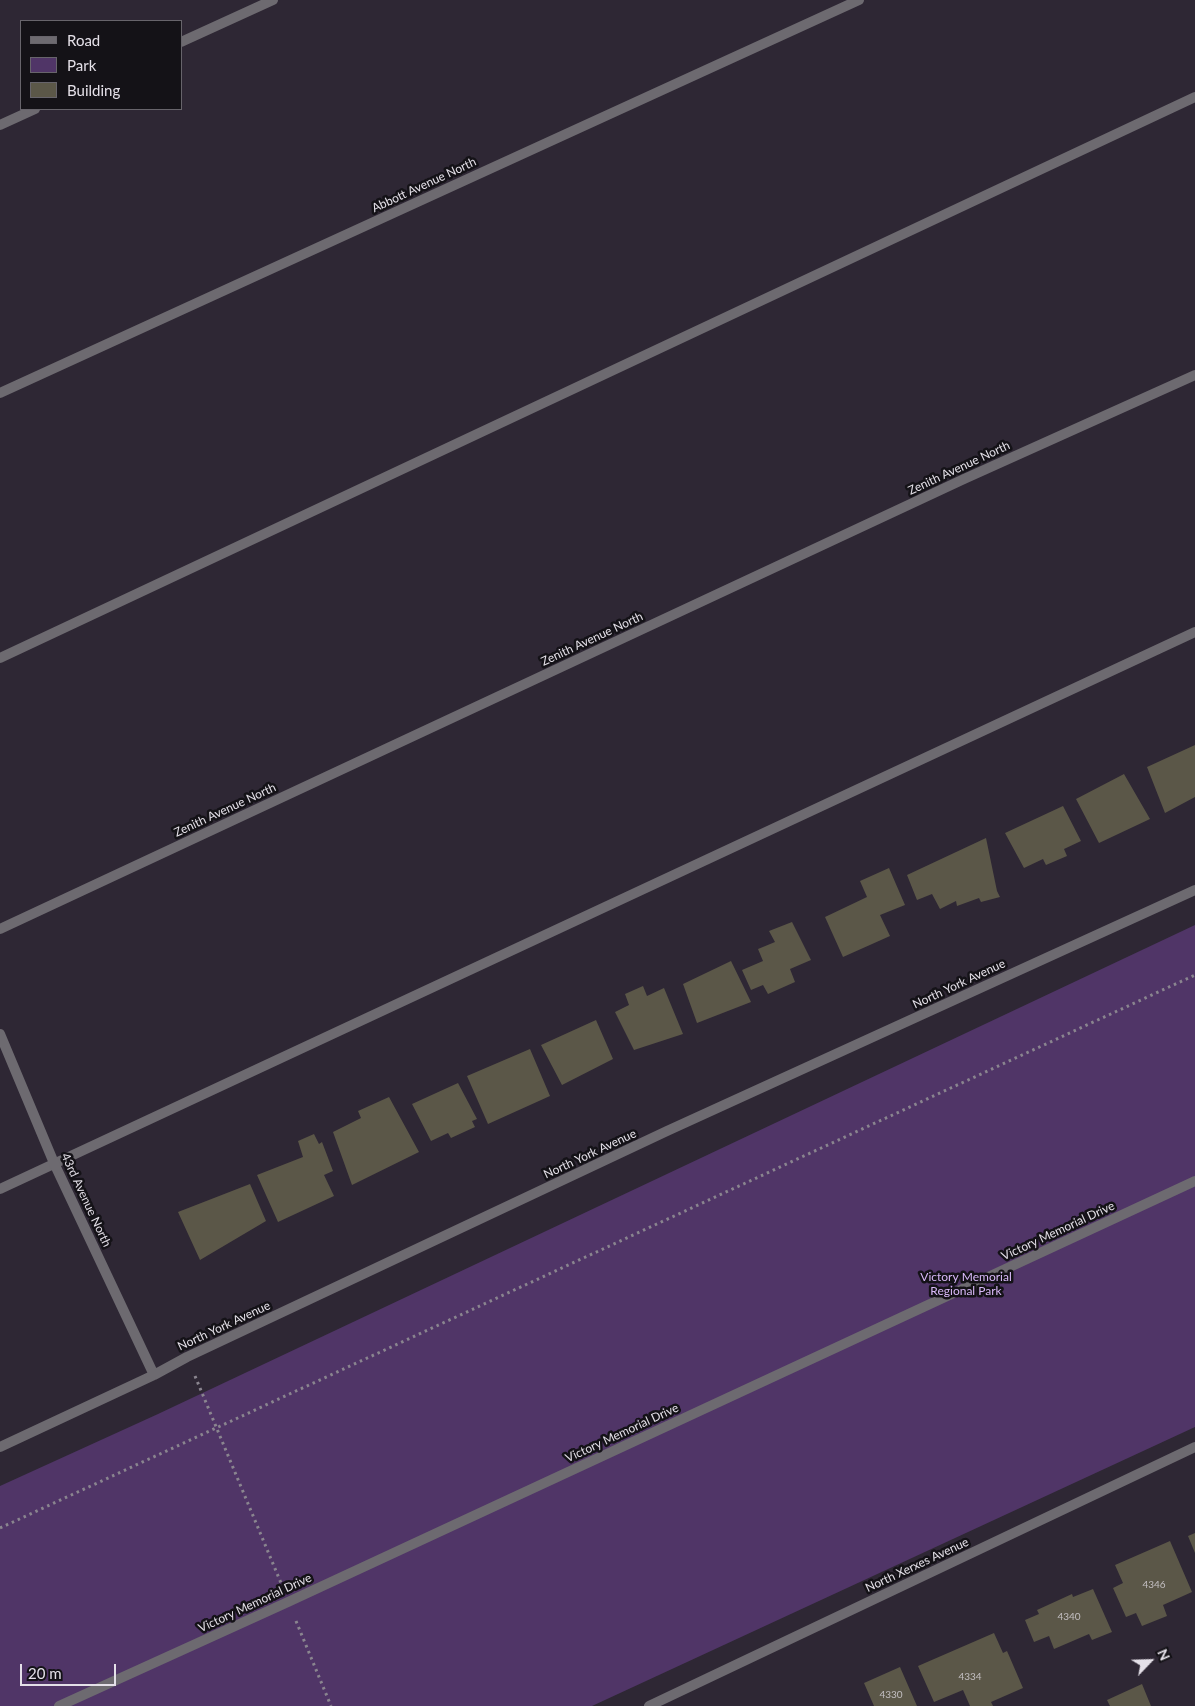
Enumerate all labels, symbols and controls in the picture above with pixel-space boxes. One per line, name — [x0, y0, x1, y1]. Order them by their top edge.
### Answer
legend — [20, 20, 182, 110]
text: Road — [67, 31, 100, 49]
text: Park — [67, 56, 96, 74]
text: Building — [67, 81, 120, 99]
street label: Abbott Avenue North — [370, 155, 478, 215]
street label: Zenith Avenue North — [906, 438, 1012, 498]
street label: Zenith Avenue North — [539, 609, 645, 669]
street label: Zenith Avenue North — [172, 780, 278, 840]
street label: North York Avenue — [910, 956, 1008, 1012]
street label: North York Avenue — [541, 1126, 639, 1182]
street label: 43rd Avenue North — [58, 1151, 114, 1249]
street label: Victory Memorial Drive — [999, 1198, 1117, 1264]
park label: Victory Memorial Regional Park — [920, 1270, 1012, 1298]
street label: North York Avenue — [175, 1298, 273, 1354]
street label: Victory Memorial Drive — [563, 1400, 681, 1466]
street label: North Xerxes Avenue — [863, 1535, 971, 1595]
street label: Victory Memorial Drive — [196, 1570, 314, 1636]
house number: 4346 — [1142, 1579, 1166, 1591]
house number: 4340 — [1057, 1611, 1081, 1623]
north arrow — [1125, 1636, 1175, 1686]
text: N — [1154, 1646, 1174, 1663]
scale bar — [22, 1654, 119, 1686]
text: 20 m — [28, 1664, 62, 1682]
house number: 4334 — [958, 1671, 982, 1683]
house number: 4330 — [879, 1689, 903, 1701]

